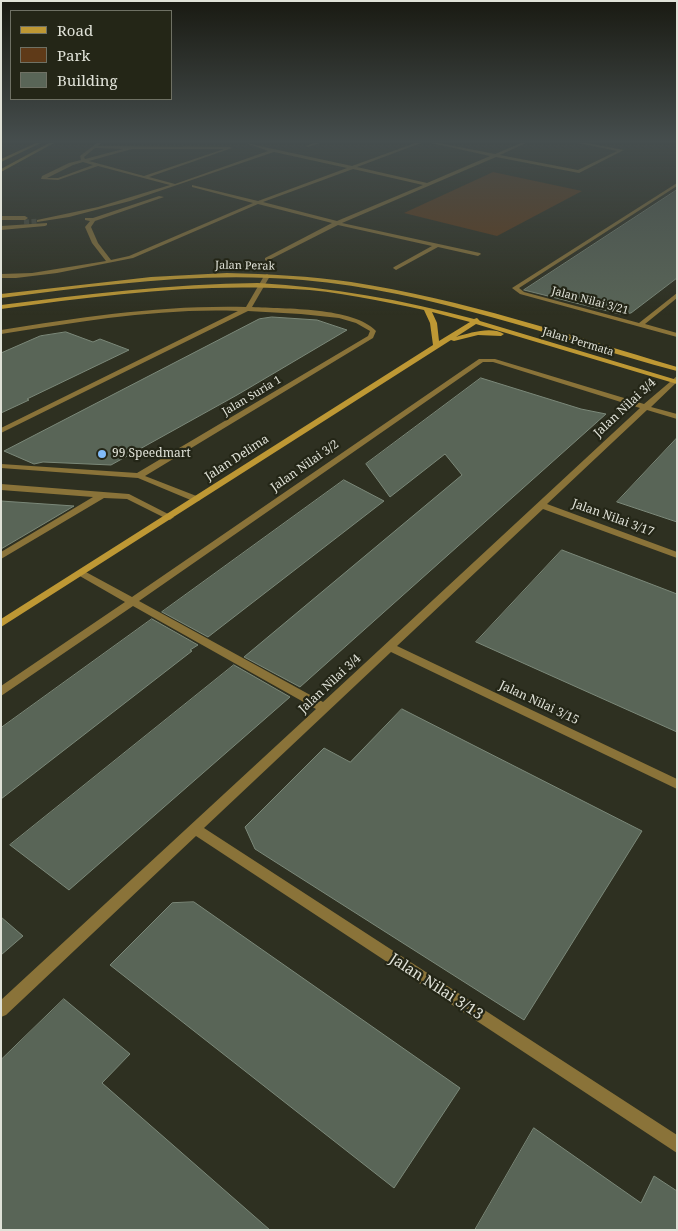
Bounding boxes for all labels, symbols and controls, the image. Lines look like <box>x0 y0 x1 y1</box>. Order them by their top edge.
legend <box>10 10 172 100</box>
text: Road <box>57 20 93 40</box>
text: Park <box>57 45 90 65</box>
text: Building <box>57 70 118 90</box>
street label: Jalan Perak <box>215 259 275 273</box>
street label: Jalan Nilai 3/21 <box>550 284 630 318</box>
street label: Jalan Permata <box>541 325 615 359</box>
street label: Jalan Suria 1 <box>220 373 284 419</box>
street label: Jalan Nilai 3/4 <box>591 376 659 440</box>
street label: Jalan Delima <box>202 432 272 484</box>
street label: Jalan Nilai 3/2 <box>268 437 342 495</box>
place label: 99 Speedmart <box>112 447 191 461</box>
marker: 99 Speedmart <box>96 448 108 460</box>
street label: Jalan Nilai 3/17 <box>570 496 656 540</box>
street label: Jalan Nilai 3/4 <box>296 652 364 716</box>
street label: Jalan Nilai 3/15 <box>497 678 581 728</box>
street label: Jalan Nilai 3/13 <box>386 950 486 1024</box>

